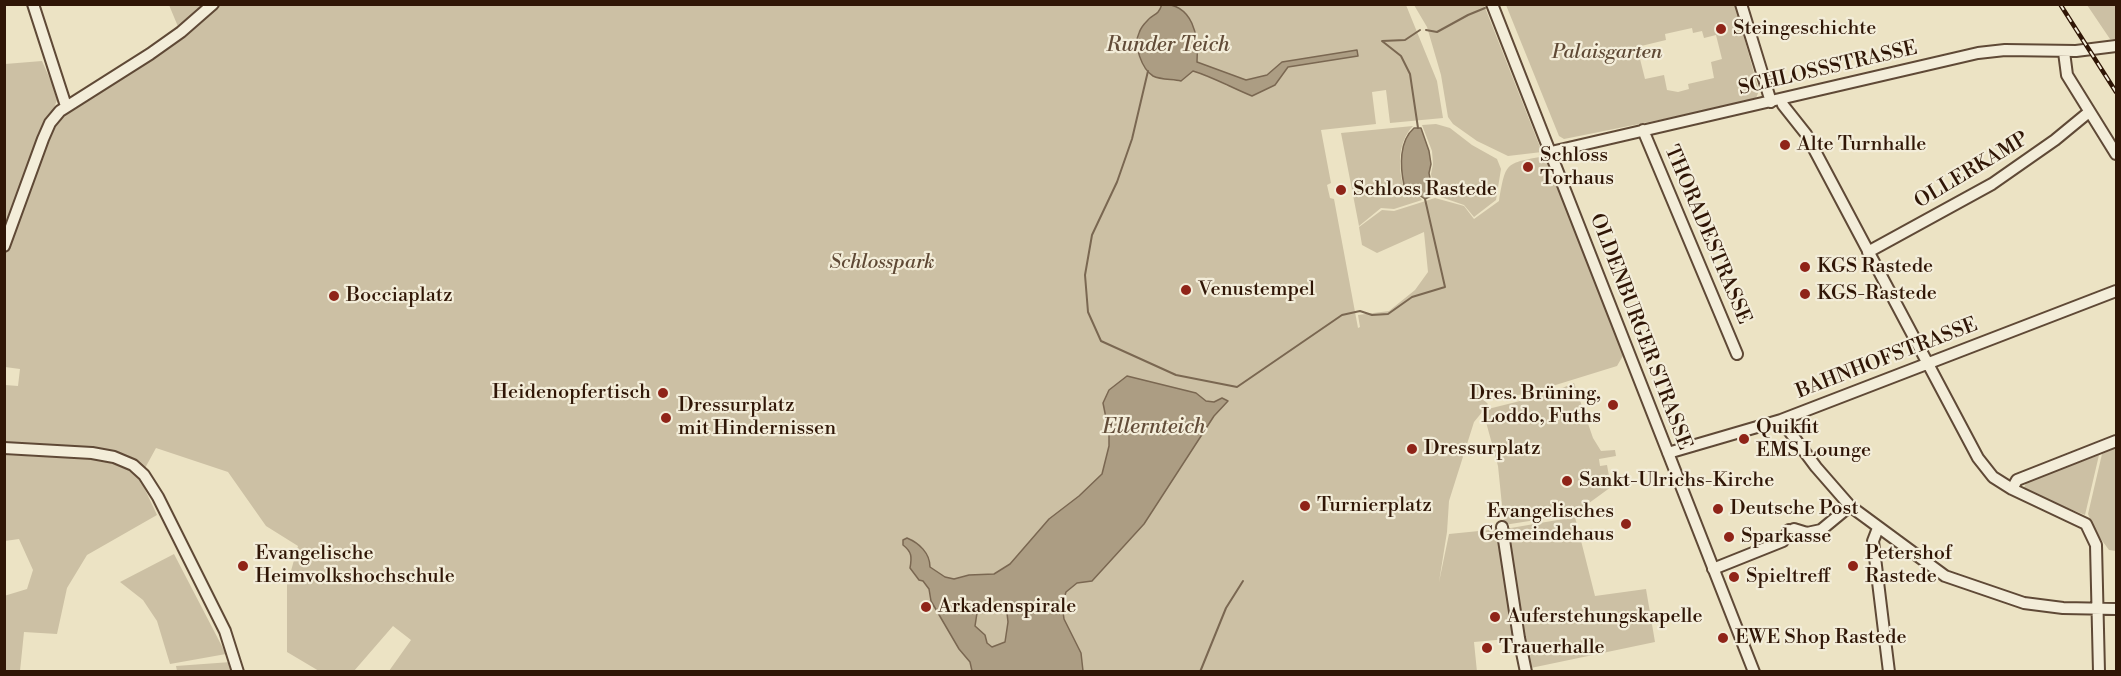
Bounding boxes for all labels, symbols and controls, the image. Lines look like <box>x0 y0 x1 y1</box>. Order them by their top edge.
place label: Steingeschichte <box>1733 17 1876 41</box>
marker: Steingeschichte <box>1714 22 1728 36</box>
water label: Runder Teich <box>1106 33 1230 59</box>
street label: SCHLOSSSTRASSE <box>1736 37 1920 101</box>
park label: Palaisgarten <box>1552 41 1662 65</box>
street label: OLLERKAMP <box>1911 128 2033 214</box>
place label: Alte Turnhalle <box>1797 133 1926 157</box>
marker: Alte Turnhalle <box>1778 138 1792 152</box>
street label: THORADESTRASSE <box>1658 142 1756 328</box>
place label: Schloss Torhaus <box>1540 144 1614 191</box>
marker: Schloss Torhaus <box>1521 160 1535 174</box>
place label: Schloss Rastede <box>1353 178 1497 202</box>
marker: Schloss Rastede <box>1334 183 1348 197</box>
street label: OLDENBURGER STRASSE <box>1584 211 1696 453</box>
park label: Schlosspark <box>830 251 934 275</box>
place label: KGS Rastede <box>1817 255 1933 279</box>
marker: KGS Rastede <box>1798 260 1812 274</box>
place label: Venustempel <box>1198 278 1315 302</box>
place label: KGS-Rastede <box>1817 282 1937 306</box>
marker: Venustempel <box>1179 283 1193 297</box>
place label: Bocciaplatz <box>346 284 452 308</box>
marker: KGS-Rastede <box>1798 287 1812 301</box>
marker: Bocciaplatz <box>327 289 341 303</box>
street label: BAHNHOFSTRASSE <box>1793 313 1981 405</box>
place label: Heidenopfertisch <box>492 381 651 405</box>
place label: Dres. Brüning, Loddo, Fuths <box>1469 382 1601 429</box>
marker: Heidenopfertisch <box>656 386 670 400</box>
place label: Dressurplatz mit Hindernissen <box>678 394 836 441</box>
marker: Dres. Brüning, Loddo, Fuths <box>1606 398 1620 412</box>
marker: Dressurplatz mit Hindernissen <box>659 411 673 425</box>
water label: Ellernteich <box>1103 415 1205 441</box>
place label: Quikfit EMS Lounge <box>1756 416 1871 463</box>
marker: Quikfit EMS Lounge <box>1737 432 1751 446</box>
place label: Dressurplatz <box>1424 437 1541 461</box>
marker: Dressurplatz <box>1405 442 1419 456</box>
place label: Sankt-Ulrichs-Kirche <box>1579 469 1774 493</box>
marker: Sankt-Ulrichs-Kirche <box>1560 474 1574 488</box>
place label: Turnierplatz <box>1317 494 1432 518</box>
place label: Deutsche Post <box>1730 497 1859 521</box>
marker: Turnierplatz <box>1298 499 1312 513</box>
place label: Evangelisches Gemeindehaus <box>1479 500 1614 547</box>
marker: Deutsche Post <box>1711 502 1725 516</box>
marker: Evangelisches Gemeindehaus <box>1619 517 1633 531</box>
place label: Sparkasse <box>1741 525 1831 549</box>
marker: Sparkasse <box>1722 530 1736 544</box>
place label: Evangelische Heimvolkshochschule <box>255 542 455 589</box>
place label: Petershof Rastede <box>1865 542 1952 589</box>
marker: Evangelische Heimvolkshochschule <box>236 559 250 573</box>
marker: Petershof Rastede <box>1846 559 1860 573</box>
place label: Spieltreff <box>1746 565 1830 589</box>
marker: Spieltreff <box>1727 570 1741 584</box>
place label: Arkadenspirale <box>938 595 1076 619</box>
marker: Arkadenspirale <box>919 600 933 614</box>
place label: Auferstehungskapelle <box>1507 605 1703 629</box>
marker: Auferstehungskapelle <box>1488 610 1502 624</box>
place label: EWE Shop Rastede <box>1735 626 1906 650</box>
marker: EWE Shop Rastede <box>1716 631 1730 645</box>
place label: Trauerhalle <box>1499 636 1605 660</box>
marker: Trauerhalle <box>1480 641 1494 655</box>

